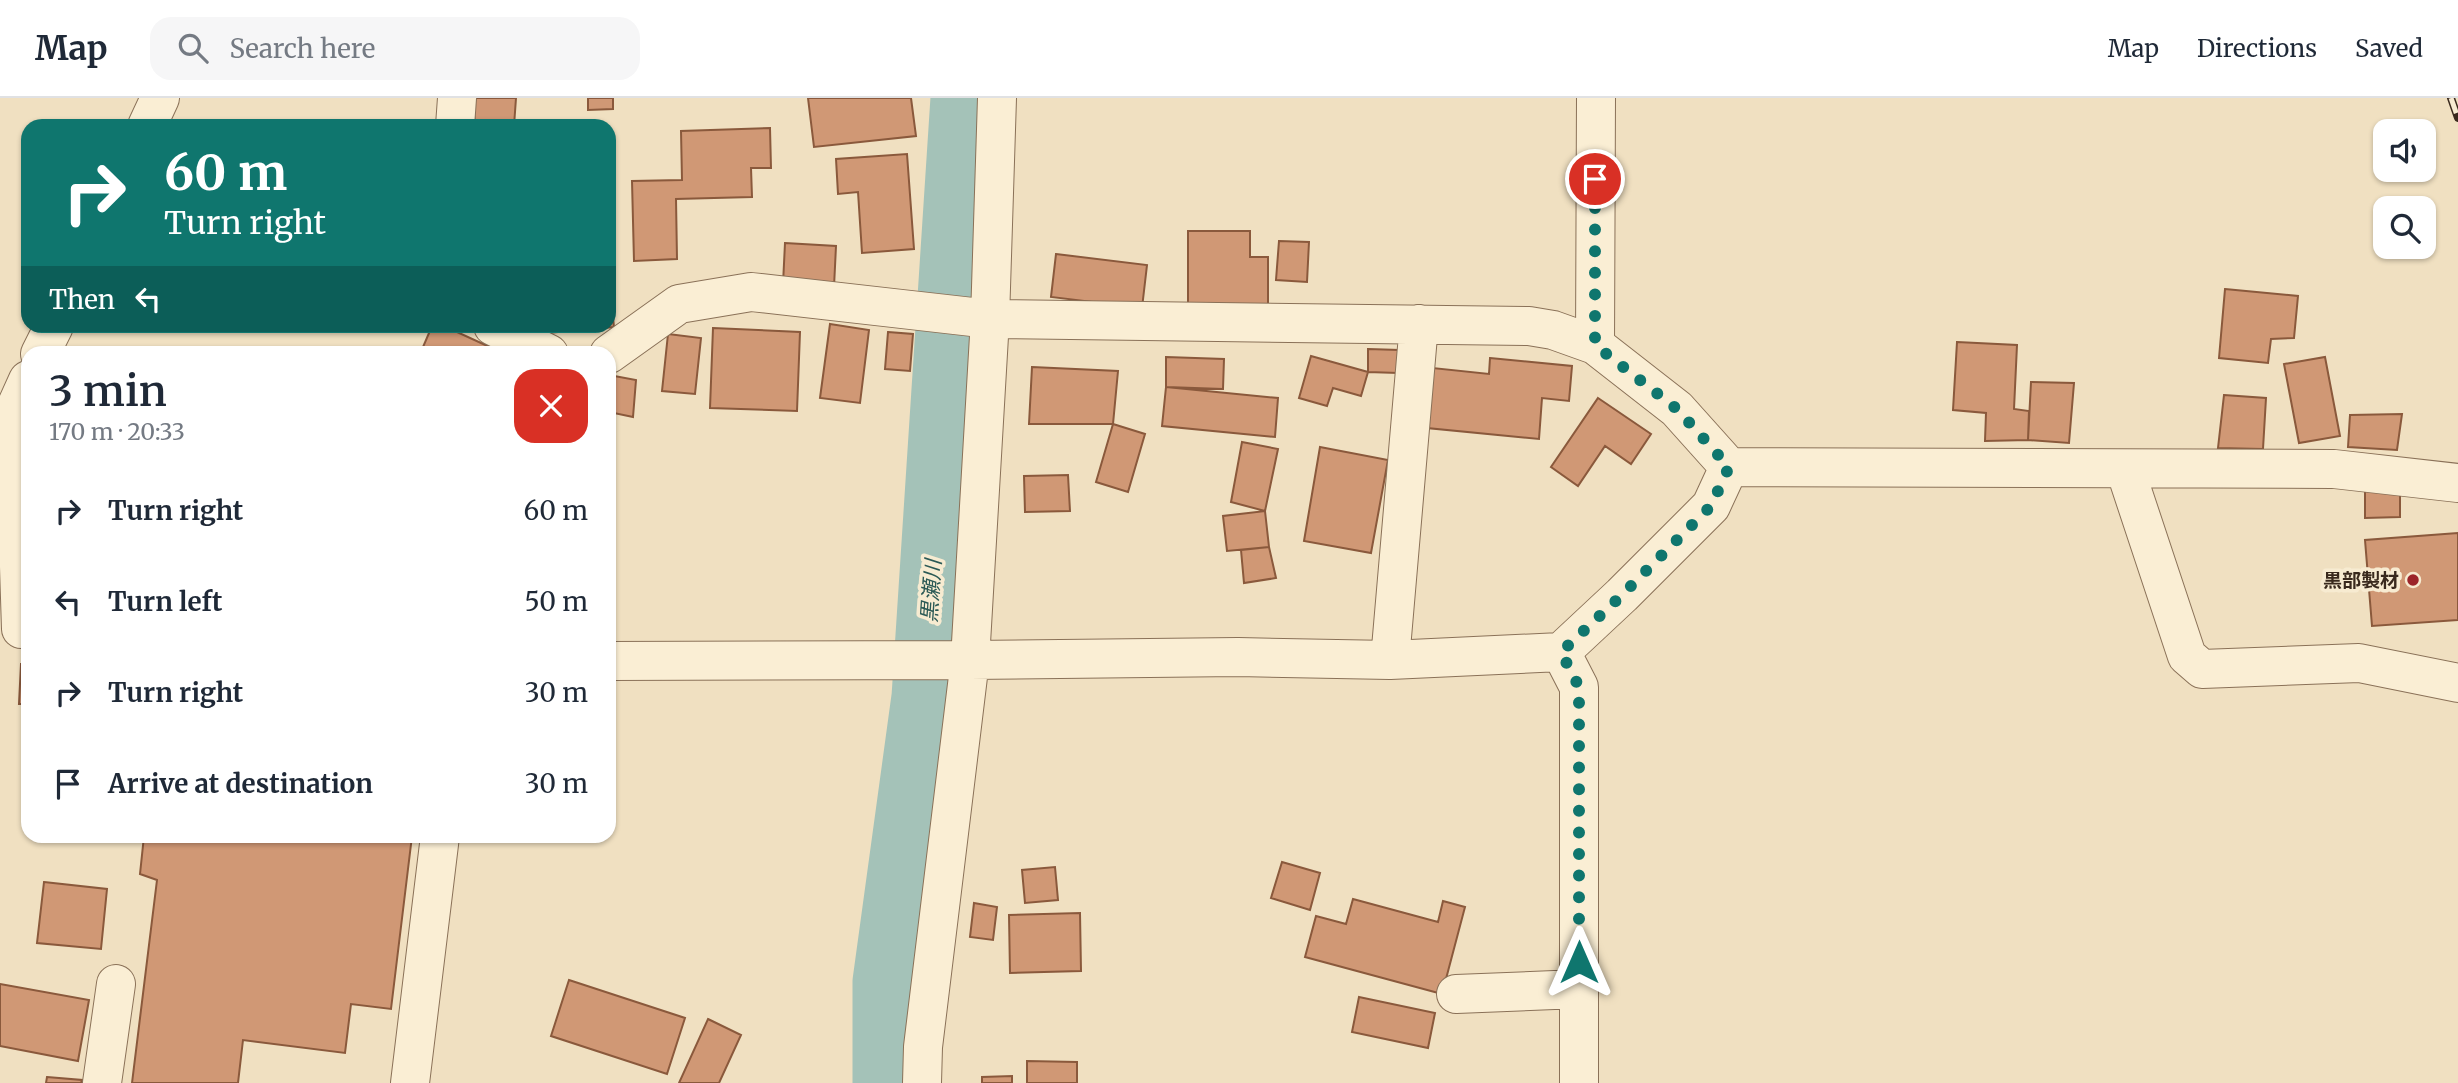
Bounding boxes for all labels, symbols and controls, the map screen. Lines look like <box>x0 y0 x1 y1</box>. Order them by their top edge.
search box <box>150 17 640 80</box>
text: Map <box>35 28 108 69</box>
icon: search <box>174 29 212 67</box>
text: Search here <box>230 32 375 65</box>
text: Map <box>2108 33 2159 64</box>
text: Directions <box>2197 33 2317 64</box>
text: Saved <box>2355 33 2423 64</box>
map controls <box>2373 119 2436 259</box>
button: sound <box>2373 119 2436 182</box>
text: 60 m <box>164 142 287 203</box>
icon: right <box>49 147 140 238</box>
pin <box>1565 149 1625 209</box>
icon: arrive <box>1576 160 1614 198</box>
button: search <box>2373 196 2436 259</box>
text: Turn right <box>164 203 326 243</box>
icon: left <box>129 280 167 318</box>
text: Then <box>49 283 115 316</box>
text: 3 min <box>49 365 167 417</box>
button: close <box>514 369 588 443</box>
text: 170 m · 20:33 <box>49 417 185 446</box>
icon: right <box>49 492 87 530</box>
text: Turn right <box>108 494 243 527</box>
text: 60 m <box>524 494 588 527</box>
water label: 黒瀬川 <box>915 557 947 623</box>
place label: 黒部製材 <box>2323 568 2399 592</box>
marker: 黒部製材 <box>2405 572 2421 588</box>
icon: left <box>49 583 87 621</box>
text: Turn left <box>108 585 222 618</box>
text: 50 m <box>524 585 588 618</box>
icon: right <box>49 674 87 712</box>
text: Turn right <box>108 676 243 709</box>
text: 30 m <box>525 676 588 709</box>
icon: arrive <box>49 765 87 803</box>
text: Arrive at destination <box>108 767 373 800</box>
text: 30 m <box>525 767 588 800</box>
position arrow <box>1542 925 1616 999</box>

